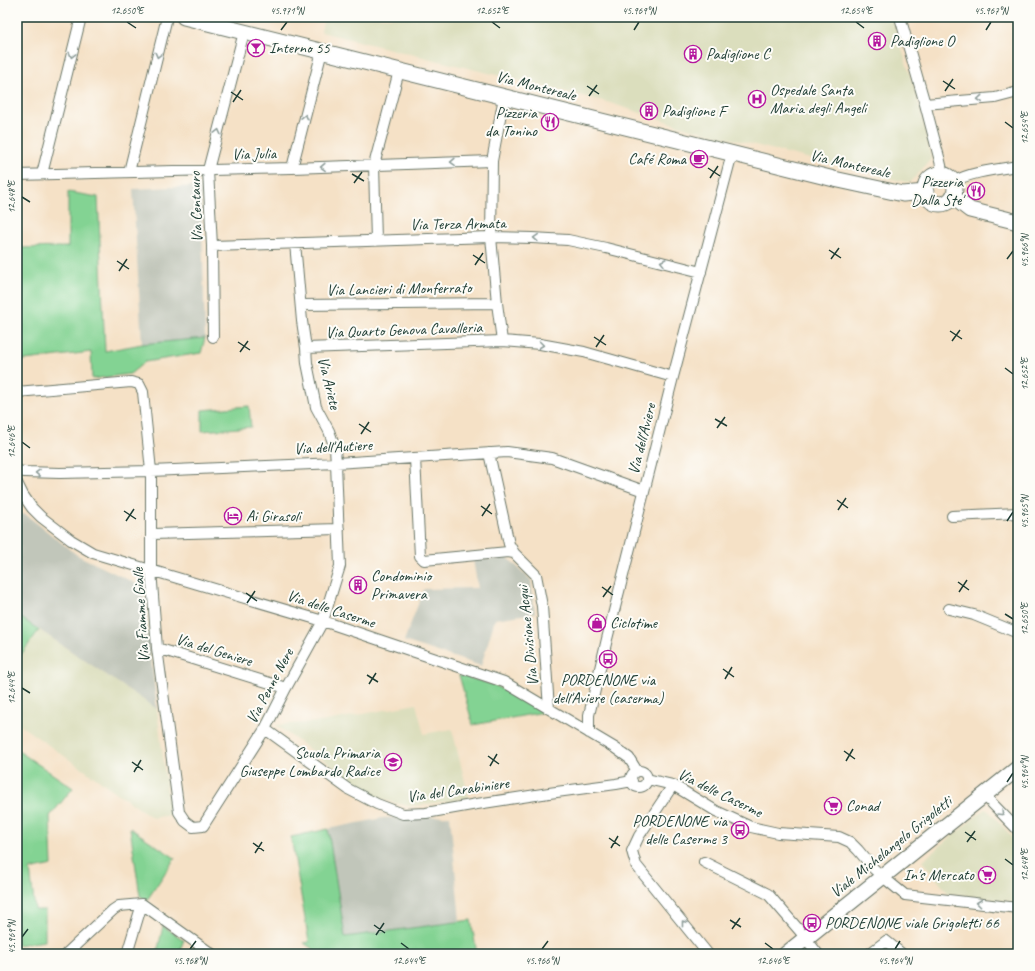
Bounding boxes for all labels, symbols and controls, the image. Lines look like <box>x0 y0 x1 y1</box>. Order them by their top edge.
text: 12.650°E <box>111 4 145 17</box>
text: 45.971°N <box>270 4 306 17</box>
text: 12.652°E <box>476 4 510 17</box>
text: 45.969°N <box>622 4 658 17</box>
text: 12.654°E <box>840 4 874 17</box>
text: 45.967°N <box>974 4 1010 17</box>
building icon: Padiglione O <box>867 31 887 51</box>
place label: Padiglione O <box>890 31 956 51</box>
bar icon: Interno 55 <box>246 38 266 58</box>
place label: Interno 55 <box>269 38 331 58</box>
building icon: Padiglione C <box>683 44 703 64</box>
place label: Padiglione C <box>706 44 771 64</box>
one-way arrow <box>68 51 77 58</box>
one-way arrow <box>154 51 163 58</box>
street label: Via Montereale <box>494 66 580 106</box>
place label: Ospedale Santa Maria degli Angeli <box>770 80 868 118</box>
hospital icon: Ospedale Santa Maria degli Angeli <box>747 89 767 109</box>
one-way arrow <box>977 95 983 104</box>
building icon: Padiglione F <box>639 101 659 121</box>
place label: Padiglione F <box>662 101 729 121</box>
place label: Pizzeria da Tonino <box>485 103 538 141</box>
text: 12.654°E <box>1018 110 1031 144</box>
restaurant icon: Pizzeria da Tonino <box>540 112 560 132</box>
one-way arrow <box>300 114 309 121</box>
one-way arrow <box>213 129 222 136</box>
street label: Via Julia <box>232 144 278 164</box>
street label: Via Montereale <box>808 145 894 183</box>
place label: Café Roma <box>628 149 688 169</box>
cafe icon: Café Roma <box>689 149 709 169</box>
one-way arrow <box>450 158 456 167</box>
one-way arrow <box>320 163 326 171</box>
street label: Via Centauro <box>185 170 207 243</box>
place label: Pizzeria Dalla Ste' <box>911 172 966 210</box>
text: 12.648°E <box>5 179 18 213</box>
restaurant icon: Pizzeria Dalla Ste' <box>966 181 986 201</box>
street label: Via Terza Armata <box>410 213 507 235</box>
text: 45.966°N <box>1018 232 1031 268</box>
one-way arrow <box>533 234 539 243</box>
one-way arrow <box>660 259 666 267</box>
street label: Via Lancieri di Monferrato <box>326 278 474 300</box>
street label: Via Quarto Genova Cavalleria <box>325 317 484 343</box>
one-way arrow <box>537 340 544 349</box>
street label: Via Ariete <box>313 355 346 413</box>
text: 12.652°E <box>1018 356 1031 390</box>
street label: Via dell'Aviere <box>624 400 661 477</box>
text: 12.646°E <box>5 424 18 458</box>
street label: Via dell'Autiere <box>293 435 374 459</box>
one-way arrow <box>35 469 41 477</box>
text: 45.965°N <box>1018 493 1031 529</box>
hotel icon: Ai Girasoli <box>223 506 243 526</box>
place label: Ai Girasoli <box>246 506 303 526</box>
street label: Via Fiamme Gialle <box>128 565 154 663</box>
place label: Condominio Primavera <box>371 566 433 604</box>
building icon: Condominio Primavera <box>348 575 368 595</box>
street label: Via Divisione Acqui <box>513 583 543 687</box>
street label: Via delle Caserme <box>284 585 379 633</box>
text: 12.650°E <box>1018 601 1031 635</box>
shop icon: Ciclotime <box>587 613 607 633</box>
place label: Ciclotime <box>610 613 659 633</box>
street label: Via del Geniere <box>174 629 256 672</box>
street label: Via Penne Nere <box>242 643 299 727</box>
bus stop icon: PORDENONE via dell'Aviere (caserma) <box>598 649 618 669</box>
text: 12.644°E <box>5 670 18 704</box>
place label: PORDENONE via dell'Aviere (caserma) <box>553 670 664 708</box>
place label: Scuola Primaria Giuseppe Lombardo Radice <box>240 743 382 781</box>
school or university icon: Scuola Primaria Giuseppe Lombardo Radice <box>383 752 403 772</box>
text: 45.964°N <box>1018 754 1031 790</box>
street label: Via delle Caserme <box>674 764 767 823</box>
street label: Via del Carabiniere <box>406 773 512 807</box>
street label: Viale Michelangelo Grigoletti <box>826 791 957 902</box>
supermarket icon: Conad <box>823 796 843 816</box>
place label: Conad <box>846 796 882 816</box>
one-way arrow <box>996 808 1004 816</box>
place label: PORDENONE via delle Caserme 3 <box>633 811 729 849</box>
bus stop icon: PORDENONE via delle Caserme 3 <box>730 820 750 840</box>
text: 12.648°E <box>1018 847 1031 881</box>
place label: In's Mercato <box>904 865 975 885</box>
supermarket icon: In's Mercato <box>977 865 997 885</box>
one-way arrow <box>976 899 982 908</box>
bus stop icon: PORDENONE viale Grigoletti 66 <box>802 913 822 933</box>
place label: PORDENONE viale Grigoletti 66 <box>825 913 1000 933</box>
text: 45.969°N <box>5 918 18 954</box>
one-way arrow <box>681 921 688 928</box>
text: 45.968°N <box>173 954 209 967</box>
text: 12.644°E <box>393 954 427 967</box>
text: 45.966°N <box>525 954 561 967</box>
text: 12.646°E <box>757 954 791 967</box>
text: 45.964°N <box>878 954 914 967</box>

